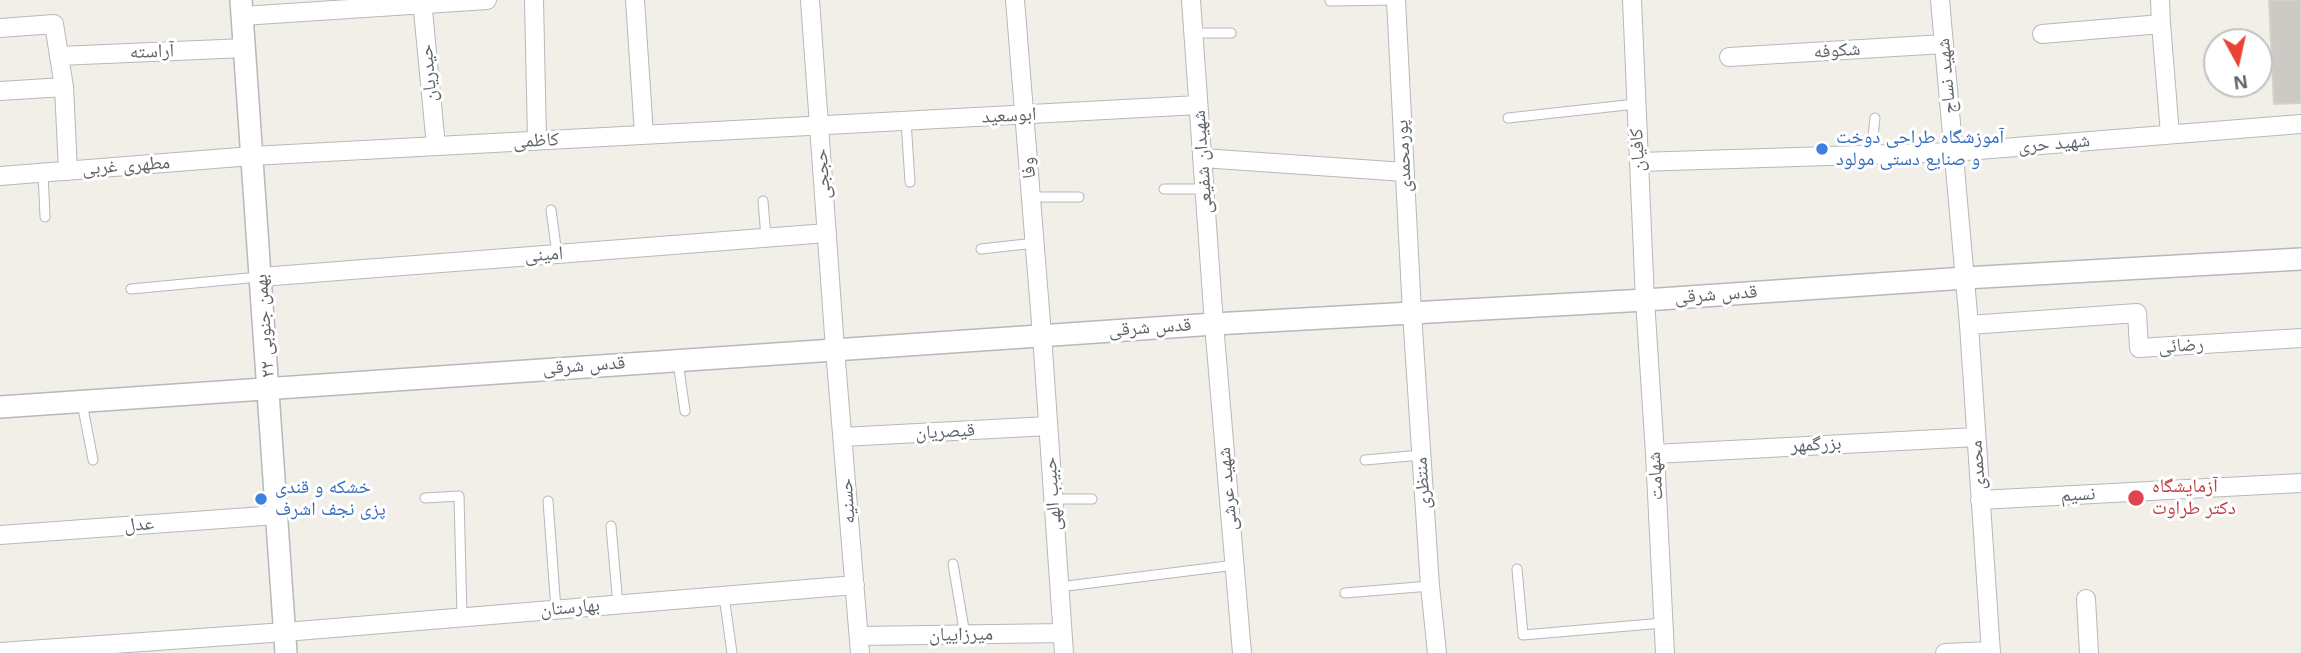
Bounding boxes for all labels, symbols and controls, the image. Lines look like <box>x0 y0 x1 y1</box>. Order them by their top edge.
north arrow <box>2203 28 2273 98</box>
street label: شهید نساج <box>1932 37 1962 115</box>
street label: شکوفه <box>1813 38 1861 64</box>
street label: آراسته <box>129 40 175 64</box>
street label: حیدریان <box>415 43 443 103</box>
text: N <box>2232 71 2249 94</box>
street label: ابوسعید <box>981 103 1037 129</box>
street label: شهیدان شفیعی <box>1188 109 1218 215</box>
street label: پورمحمدی <box>1391 119 1417 193</box>
place label: آموزشگاه طراحی دوخت و صنایع دستی مولود <box>1836 127 2004 171</box>
street label: کاظمی <box>512 128 560 154</box>
street label: کافیان <box>1625 128 1651 172</box>
street label: شهید حری <box>2017 129 2091 159</box>
marker: آموزشگاه طراحی دوخت و صنایع دستی مولود <box>1814 141 1830 157</box>
street label: حججی <box>810 148 836 200</box>
street label: مطهری غربی <box>81 152 171 180</box>
street label: وفا <box>1017 156 1041 180</box>
street label: امینی <box>524 242 564 268</box>
street label: ۲۲ بهمن جنوبی <box>250 273 280 379</box>
street label: قدس شرقی <box>1674 281 1758 309</box>
street label: قدس شرقی <box>1108 314 1192 342</box>
street label: رضائی <box>2158 333 2204 359</box>
street label: قدس شرقی <box>542 352 626 380</box>
street label: قیصریان <box>915 419 975 445</box>
street label: بزرگمهر <box>1790 432 1842 458</box>
street label: محمدی <box>1965 439 1991 491</box>
street label: شهید عرشی <box>1213 446 1243 532</box>
street label: شهامت <box>1643 451 1669 501</box>
street label: حبیب الهی <box>1039 456 1067 532</box>
street label: منتظری <box>1410 456 1436 510</box>
place label: آزمایشگاه دکتر طراوت <box>2152 476 2236 520</box>
place label: خشکه و قندی پزی نجف اشرف <box>275 477 386 521</box>
street label: حسنیه <box>835 477 861 525</box>
street label: نسیم <box>2060 483 2096 507</box>
marker: آزمایشگاه دکتر طراوت <box>2126 488 2146 508</box>
marker: خشکه و قندی پزی نجف اشرف <box>253 491 269 507</box>
street label: عدل <box>123 513 155 537</box>
street label: بهارستان <box>539 594 601 622</box>
street label: میرزاییان <box>929 623 993 647</box>

